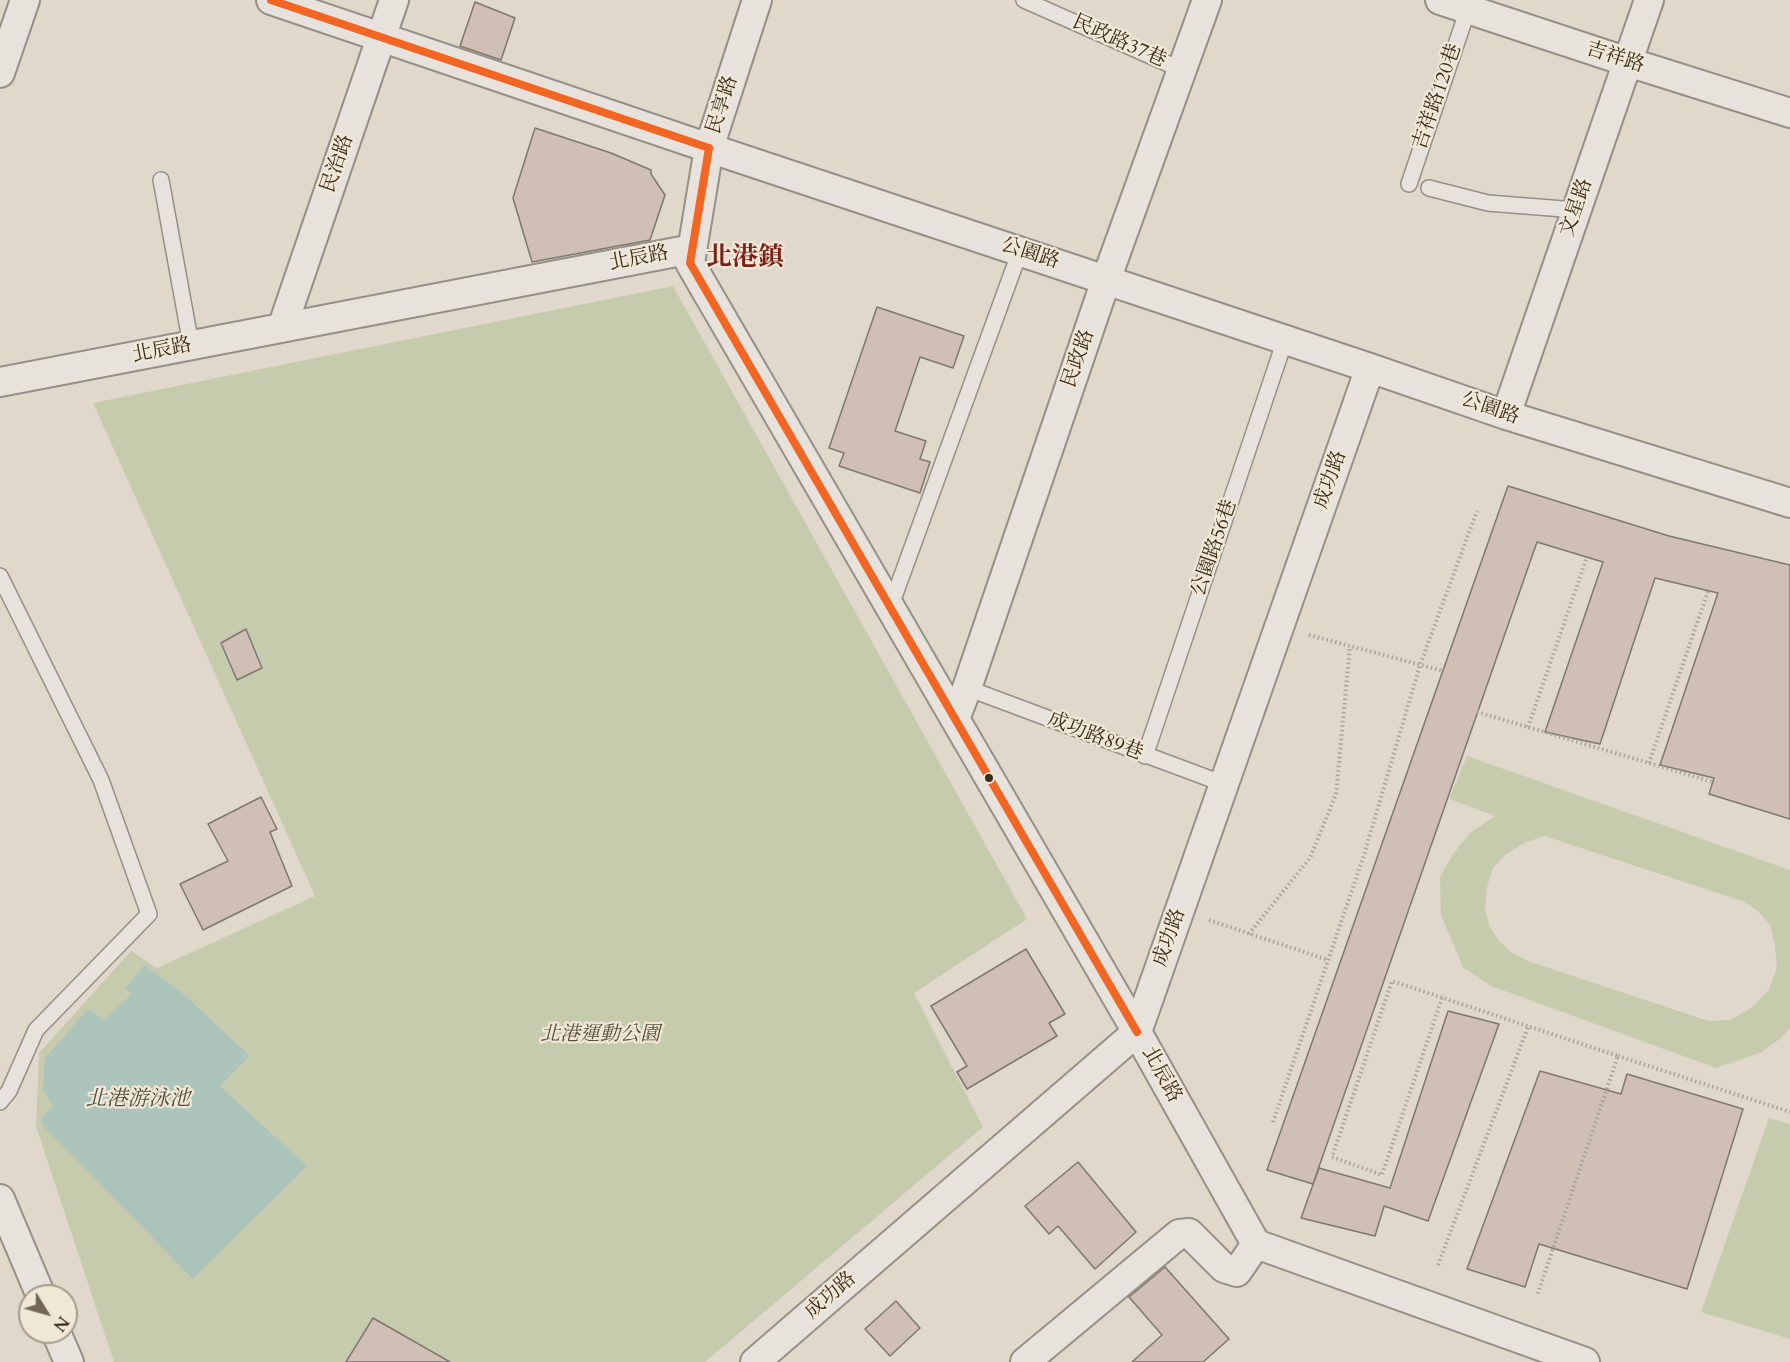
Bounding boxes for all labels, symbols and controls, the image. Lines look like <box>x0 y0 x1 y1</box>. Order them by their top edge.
street label: 民政路37巷 <box>1068 11 1170 73</box>
street label: 吉祥路 <box>1583 37 1647 79</box>
street label: 吉祥路120巷 <box>1409 41 1467 153</box>
street label: 民享路 <box>702 73 744 137</box>
street label: 民治路 <box>317 132 359 196</box>
street label: 文星路 <box>1556 176 1598 240</box>
street label: 公園路 <box>998 233 1062 275</box>
street label: 北辰路 <box>607 241 671 277</box>
district label: 北港鎮 <box>706 243 784 275</box>
street label: 民政路 <box>1058 327 1100 391</box>
street label: 北辰路 <box>130 333 194 369</box>
street label: 公園路 <box>1458 388 1522 430</box>
street label: 成功路 <box>1310 448 1352 512</box>
street label: 公園路56巷 <box>1187 497 1243 599</box>
street label: 成功路89巷 <box>1044 708 1146 766</box>
unlabelled marker <box>983 772 995 784</box>
street label: 成功路 <box>1149 906 1191 970</box>
park label: 北港運動公園 <box>540 1023 660 1047</box>
street label: 北辰路 <box>1136 1043 1186 1107</box>
water label: 北港游泳池 <box>86 1087 190 1113</box>
street label: 成功路 <box>800 1267 862 1325</box>
north arrow <box>18 1284 78 1344</box>
text: N <box>48 1311 74 1336</box>

